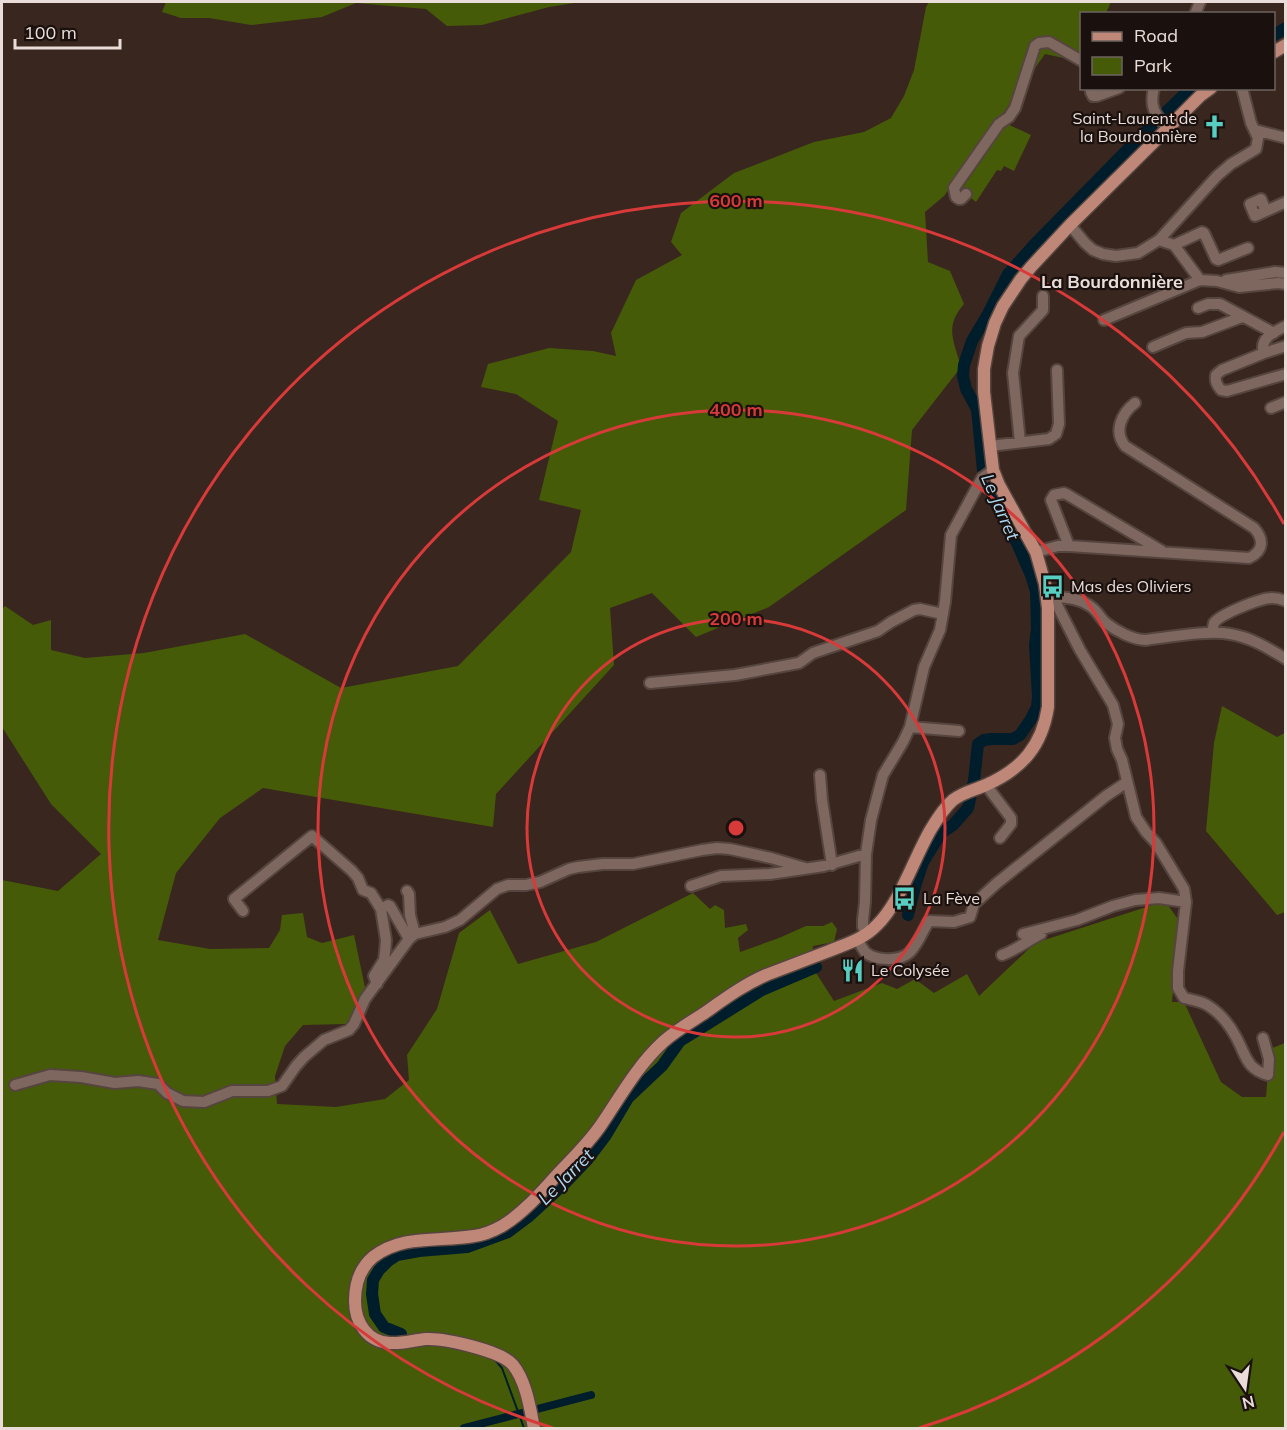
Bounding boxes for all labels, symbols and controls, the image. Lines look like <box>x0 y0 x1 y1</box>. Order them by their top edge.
scale bar <box>15 12 120 50</box>
legend <box>1080 12 1275 90</box>
text: 100 m <box>24 21 77 44</box>
text: Road <box>1134 24 1178 47</box>
text: Park <box>1134 54 1173 77</box>
place label: Saint-Laurent de la Bourdonnière <box>1073 108 1197 146</box>
church icon: Saint-Laurent de la Bourdonnière <box>1202 114 1228 140</box>
text: 600 m <box>709 189 763 212</box>
district label: La Bourdonnière <box>1041 270 1183 293</box>
text: 400 m <box>709 398 763 421</box>
water label: Le Jarret <box>976 470 1025 544</box>
bus stop icon: Mas des Oliviers <box>1040 573 1066 599</box>
place label: Mas des Oliviers <box>1071 576 1192 596</box>
text: 200 m <box>709 607 763 630</box>
centre of rings <box>726 818 746 838</box>
bus stop icon: La Fève <box>892 885 918 911</box>
place label: La Fève <box>923 888 980 908</box>
restaurant icon: Le Colysée <box>840 957 866 983</box>
place label: Le Colysée <box>871 960 950 980</box>
water label: Le Jarret <box>533 1143 599 1210</box>
north arrow <box>1215 1358 1275 1418</box>
text: N <box>1240 1392 1257 1414</box>

